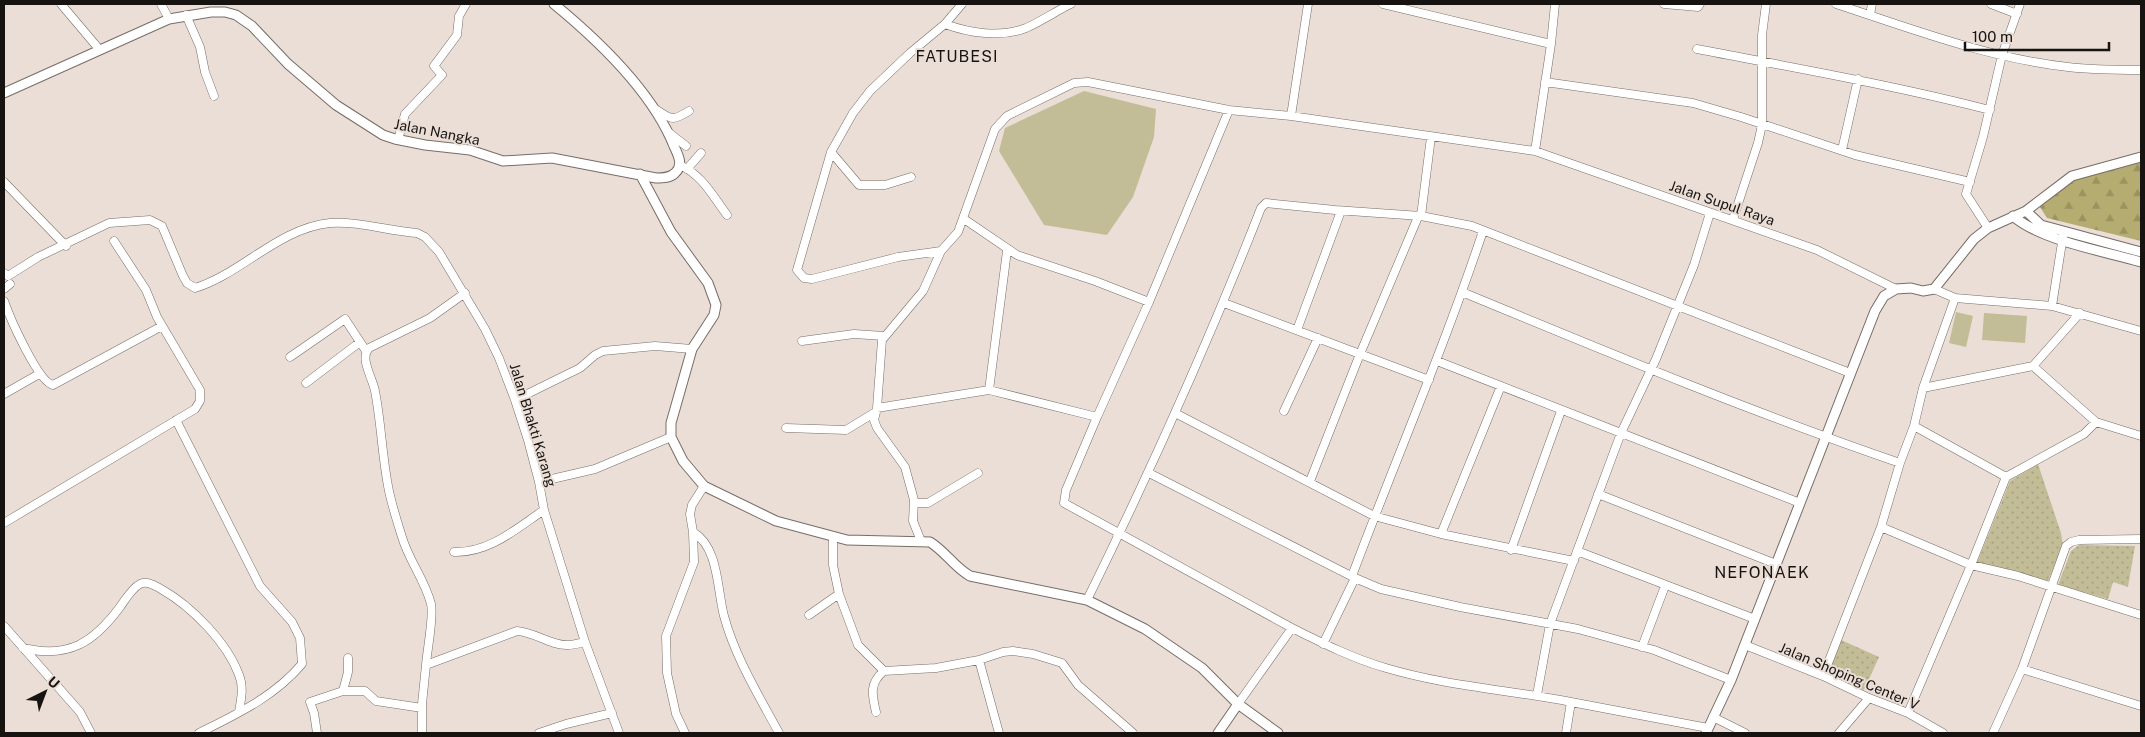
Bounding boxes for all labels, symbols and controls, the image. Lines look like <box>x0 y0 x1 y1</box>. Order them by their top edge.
scale bar <box>1965 20 2109 52</box>
text: 100 m <box>1972 28 2013 45</box>
district label: FATUBESI <box>915 47 999 66</box>
street label: Jalan Nangka <box>393 116 481 148</box>
street label: Jalan Supul Raya <box>1667 177 1777 229</box>
street label: Jalan Bhakti Karang <box>507 361 560 489</box>
district label: NEFONAEK <box>1714 563 1810 582</box>
street label: Jalan Shoping Center V <box>1777 639 1922 713</box>
north arrow <box>20 667 70 717</box>
text: U <box>45 673 63 692</box>

